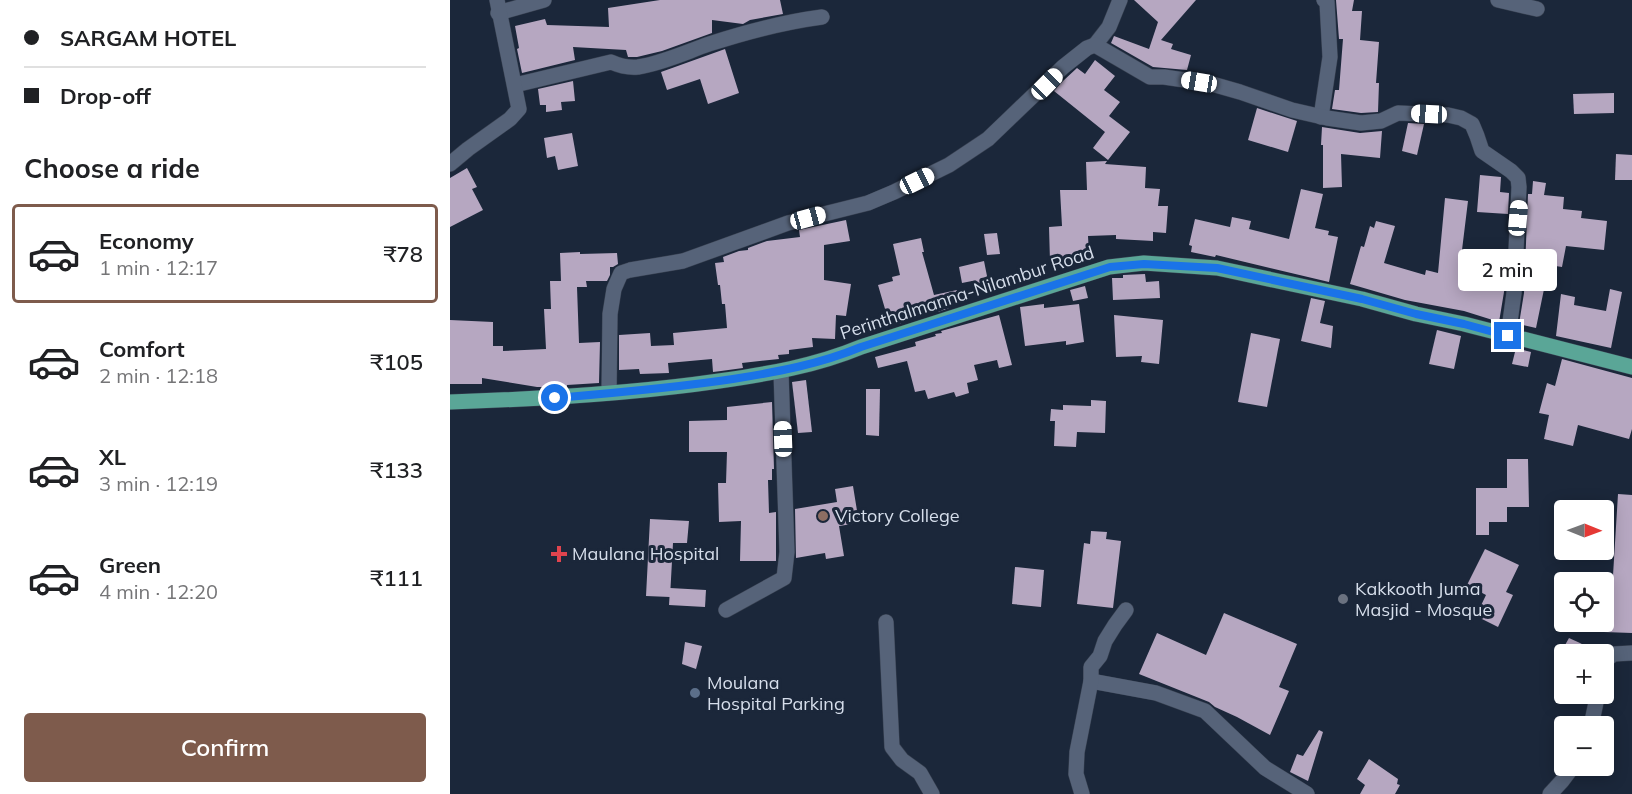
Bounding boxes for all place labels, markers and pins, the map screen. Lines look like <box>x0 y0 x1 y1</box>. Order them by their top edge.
place label: Victory College <box>835 504 960 527</box>
marker: Victory College <box>816 509 830 523</box>
place label: Maulana Hospital <box>572 542 719 565</box>
marker: Maulana Hospital <box>550 545 568 563</box>
place label: Kakkooth Juma Masjid - Mosque <box>1355 577 1492 621</box>
marker: Kakkooth Juma Masjid - Mosque <box>1336 592 1350 606</box>
place label: Moulana Hospital Parking <box>707 671 845 715</box>
marker: Moulana Hospital Parking <box>688 686 702 700</box>

